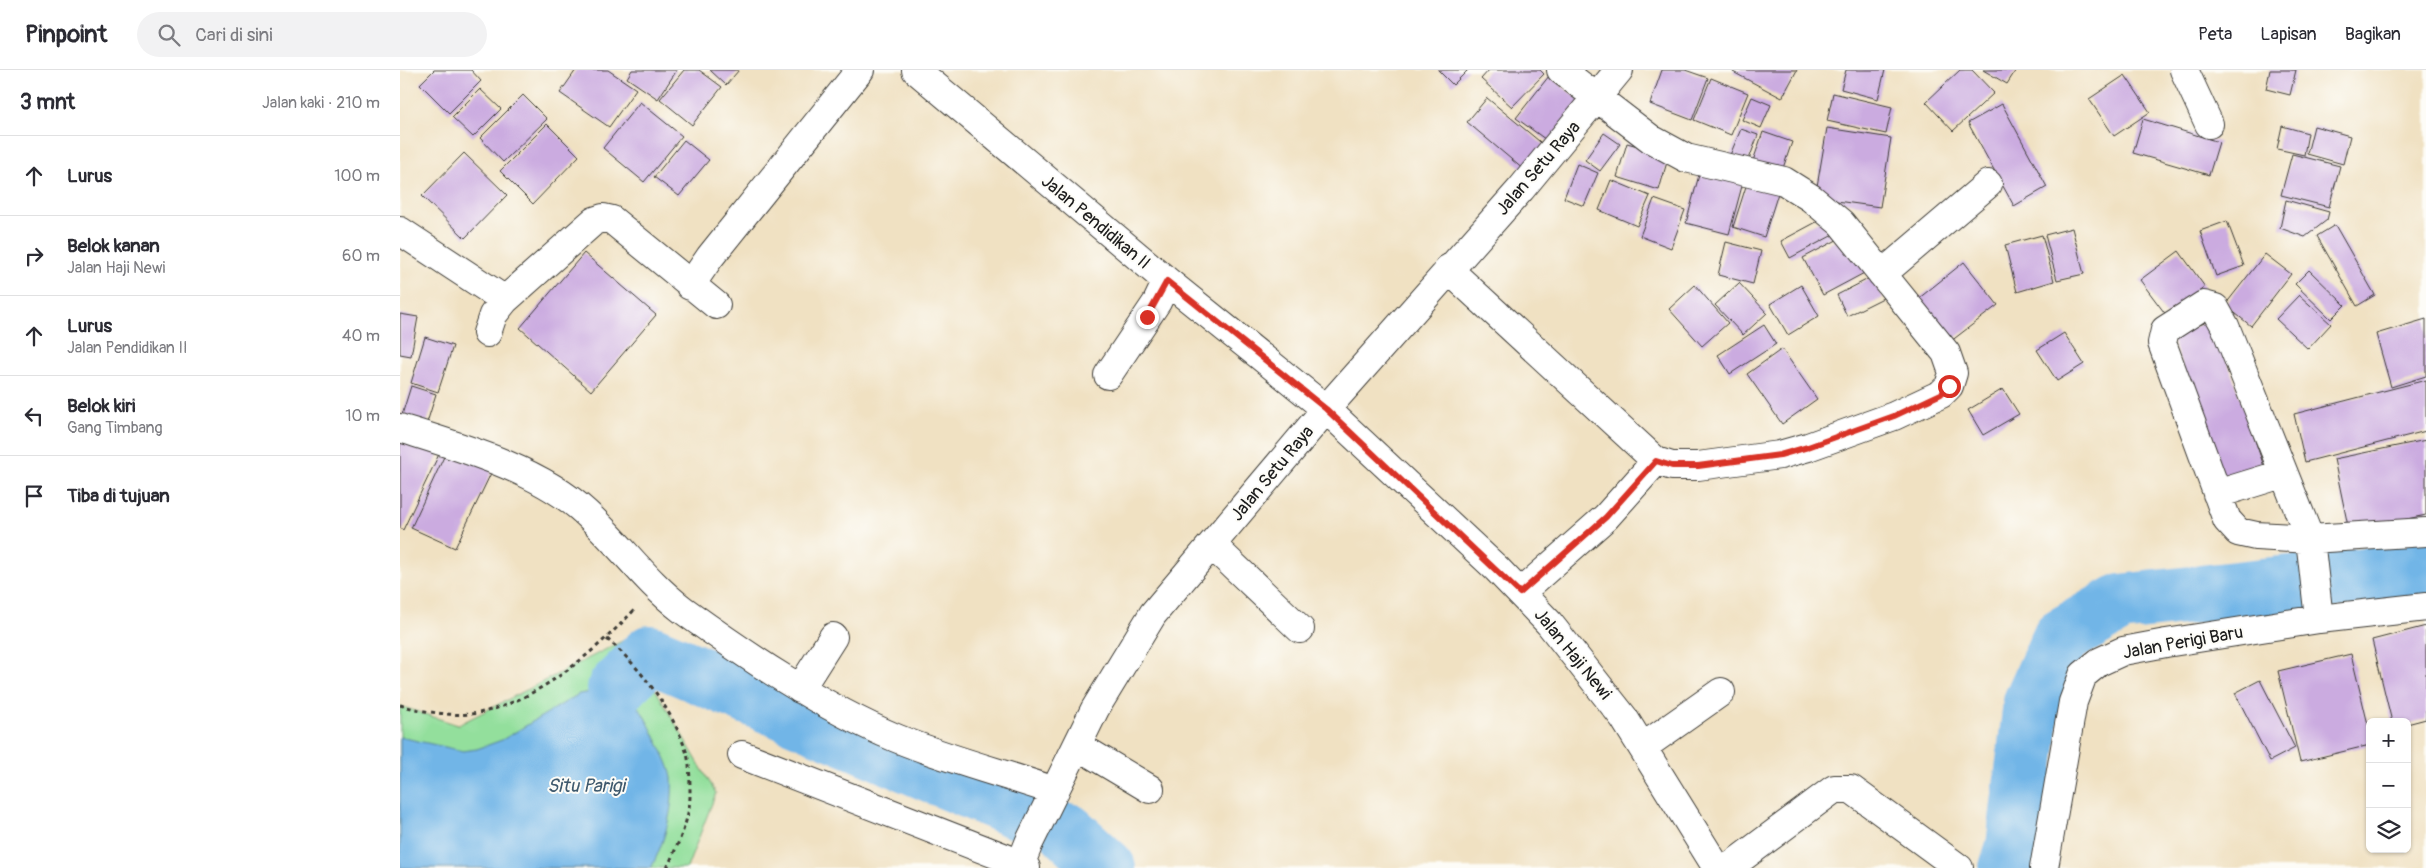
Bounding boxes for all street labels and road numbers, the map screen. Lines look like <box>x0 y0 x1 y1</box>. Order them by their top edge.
street label: Jalan Setu Raya <box>1491 116 1586 220</box>
street label: Jalan Pendidikan II <box>1036 170 1155 275</box>
street label: Jalan Setu Raya <box>1226 421 1319 526</box>
street label: Jalan Haji Newi <box>1529 604 1616 705</box>
street label: Jalan Perigi Baru <box>2121 621 2245 664</box>

